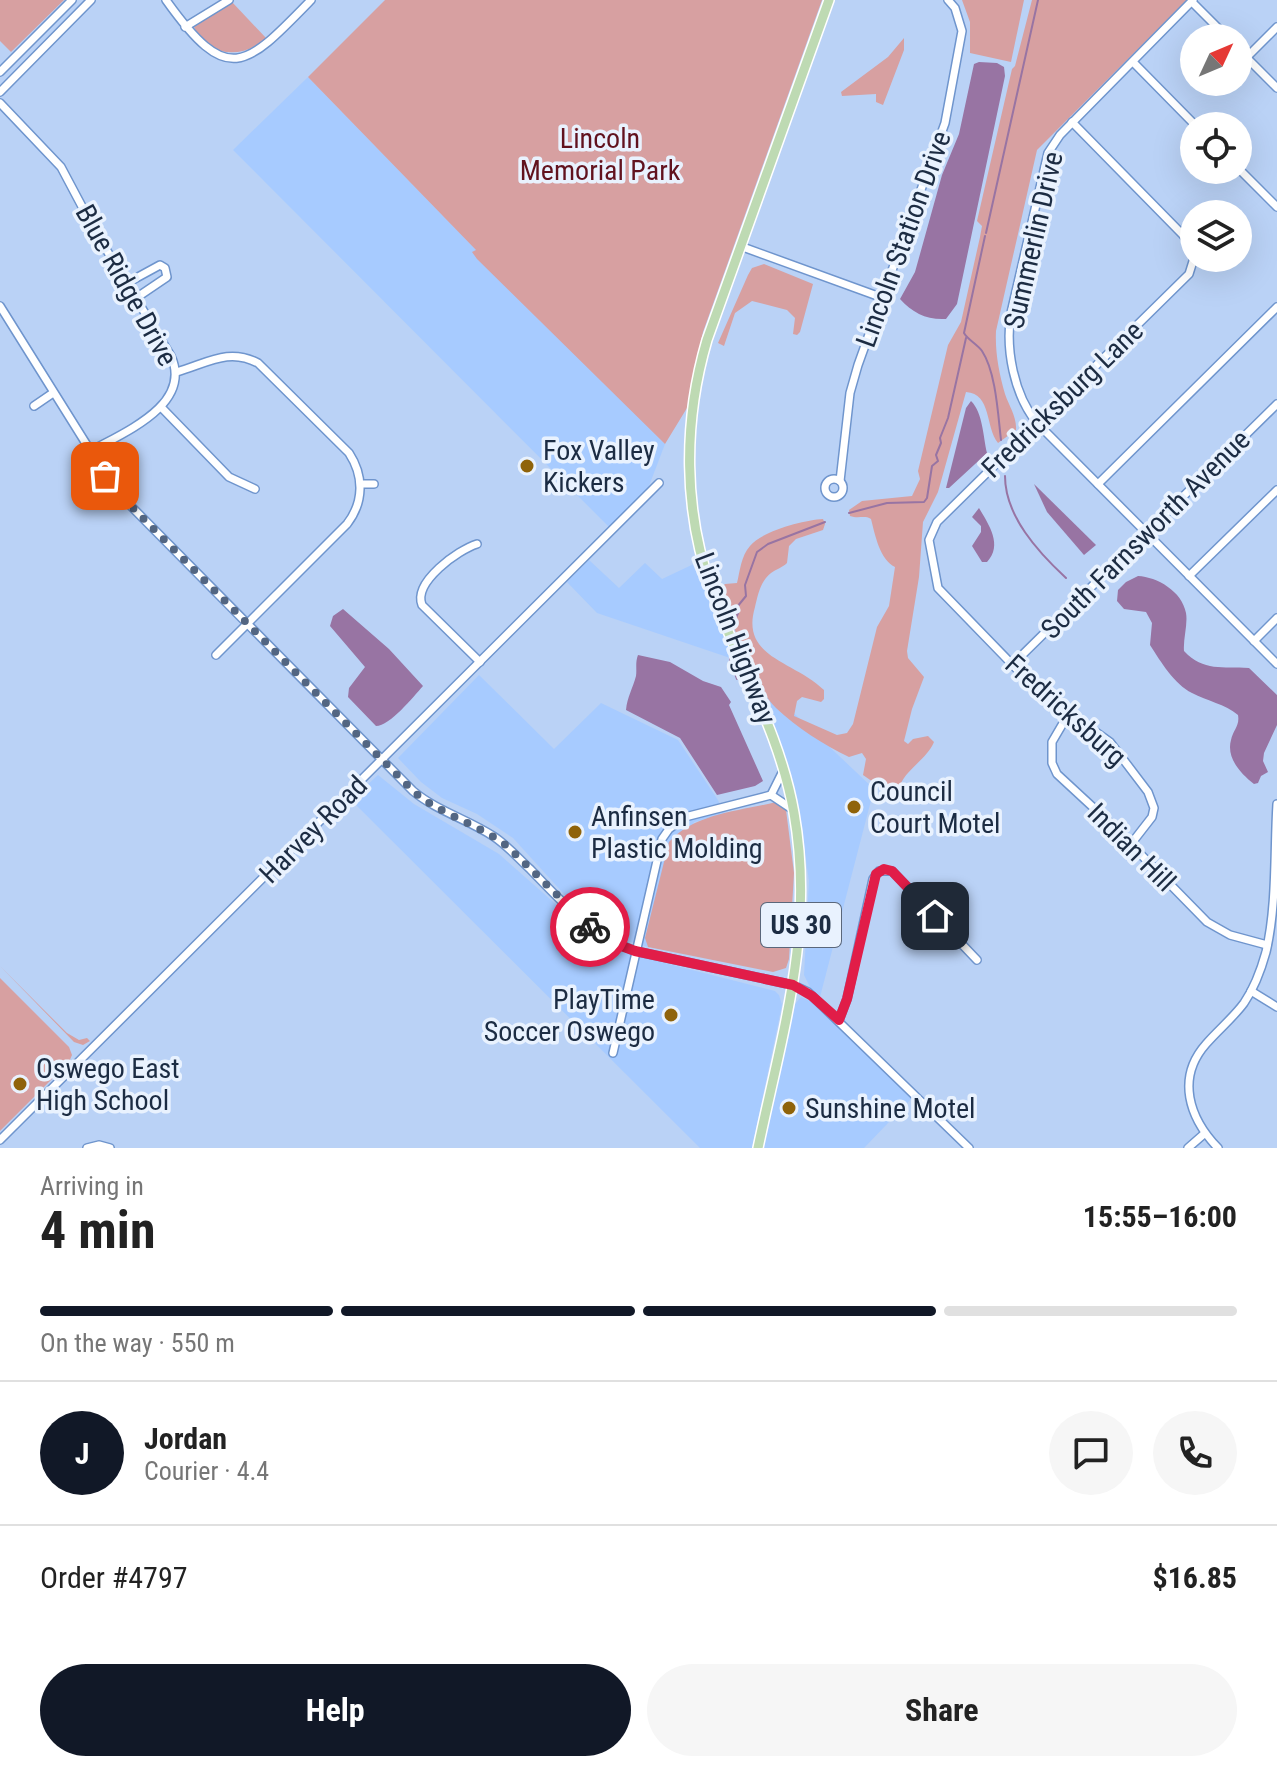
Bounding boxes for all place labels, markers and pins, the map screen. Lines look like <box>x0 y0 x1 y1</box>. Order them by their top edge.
place label: Fox Valley Kickers <box>543 434 655 499</box>
pin <box>71 442 139 510</box>
marker: Fox Valley Kickers <box>518 457 536 475</box>
place label: Council Court Motel <box>870 775 1000 840</box>
marker: Council Court Motel <box>845 798 863 816</box>
place label: Anfinsen Plastic Molding <box>591 800 763 865</box>
marker: Anfinsen Plastic Molding <box>566 823 584 841</box>
pin <box>901 882 969 950</box>
place label: PlayTime Soccer Oswego <box>484 983 655 1048</box>
marker: PlayTime Soccer Oswego <box>662 1006 680 1024</box>
place label: Oswego East High School <box>36 1052 180 1117</box>
marker: Oswego East High School <box>11 1075 29 1093</box>
place label: Sunshine Motel <box>805 1092 976 1125</box>
marker: Sunshine Motel <box>780 1099 798 1117</box>

